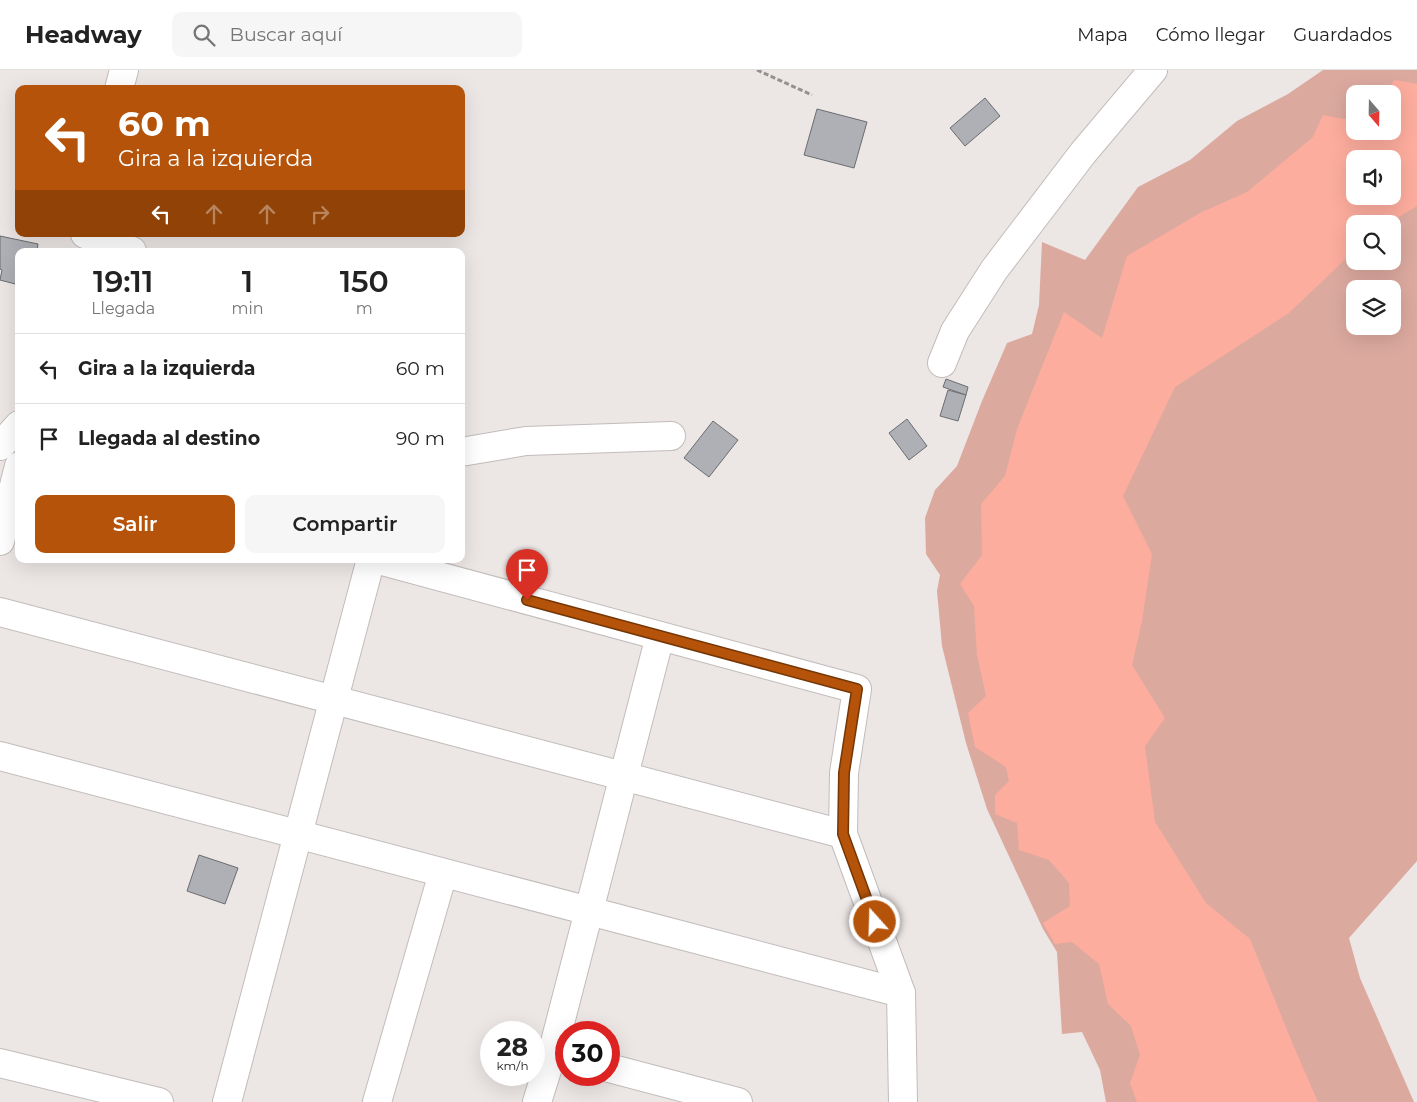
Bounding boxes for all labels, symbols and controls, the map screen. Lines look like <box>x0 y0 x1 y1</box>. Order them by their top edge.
search box <box>172 12 522 57</box>
text: Headway <box>25 20 142 49</box>
icon: search <box>190 21 218 49</box>
text: Buscar aquí <box>230 23 342 46</box>
text: Mapa <box>1077 24 1128 46</box>
text: Cómo llegar <box>1156 24 1265 46</box>
text: Guardados <box>1293 24 1392 46</box>
north arrow <box>1346 85 1401 140</box>
map controls <box>1346 85 1401 335</box>
text: 60 m <box>118 102 211 145</box>
icon: left <box>35 105 100 170</box>
text: Gira a la izquierda <box>118 145 313 172</box>
button: sound <box>1346 150 1401 205</box>
icon: left <box>147 200 175 228</box>
icon: ahead <box>200 200 228 228</box>
icon: ahead <box>253 200 281 228</box>
icon: right <box>306 200 334 228</box>
button: search <box>1346 215 1401 270</box>
text: 19:11 <box>93 263 153 300</box>
text: 1 <box>242 263 253 300</box>
text: 150 <box>340 263 389 300</box>
button: layers <box>1346 280 1401 335</box>
text: Llegada <box>91 299 155 318</box>
text: min <box>231 299 264 318</box>
text: m <box>356 299 373 318</box>
icon: left <box>35 355 63 383</box>
text: Gira a la izquierda <box>78 357 256 380</box>
text: 60 m <box>396 357 445 380</box>
icon: arrive <box>35 425 63 453</box>
text: Llegada al destino <box>78 427 260 450</box>
text: 90 m <box>396 427 445 450</box>
button: Salir <box>35 495 235 553</box>
button: Compartir <box>245 495 445 553</box>
pin <box>506 549 548 600</box>
icon: arrive <box>513 556 541 584</box>
position arrow <box>848 895 900 947</box>
speed limit sign: 30 <box>555 1021 620 1086</box>
text: 28 <box>497 1032 528 1062</box>
text: km/h <box>496 1058 529 1073</box>

